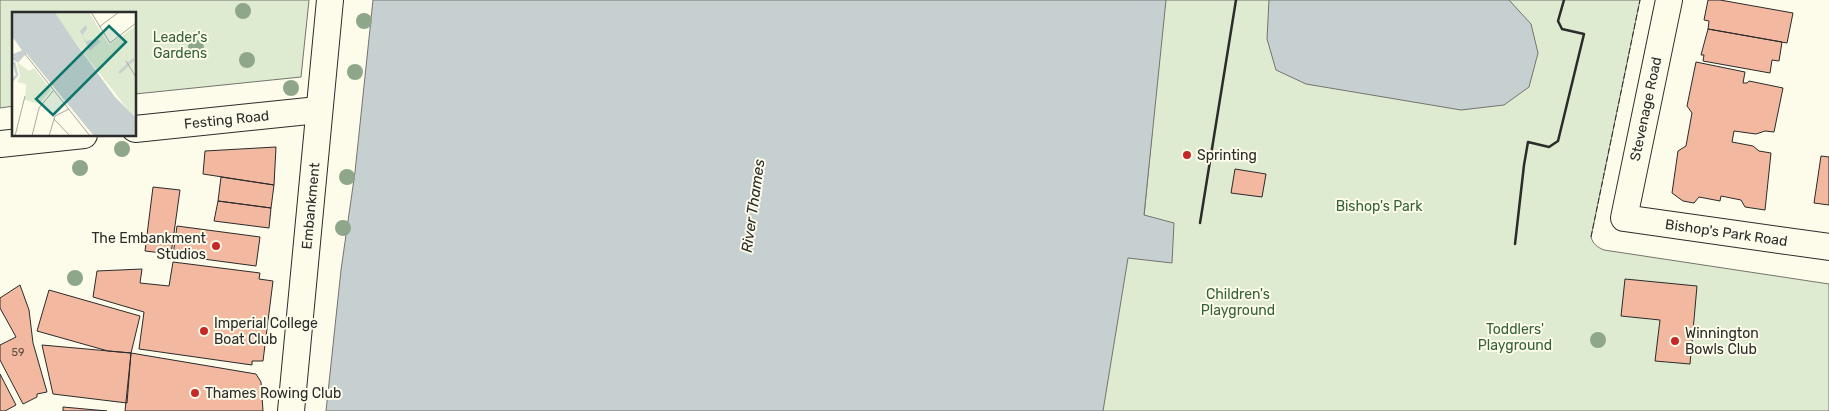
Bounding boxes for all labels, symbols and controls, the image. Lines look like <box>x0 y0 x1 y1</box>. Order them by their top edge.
inset map <box>12 12 136 136</box>
park label: Leader's Gardens <box>153 29 207 62</box>
street label: Stevenage Road <box>1627 55 1665 163</box>
street label: Festing Road <box>183 107 270 132</box>
place label: Sprinting <box>1197 147 1257 164</box>
marker: Sprinting <box>1181 149 1193 161</box>
water label: River Thames <box>738 158 769 254</box>
street label: Embankment <box>298 161 323 250</box>
park label: Bishop's Park <box>1336 198 1423 215</box>
street label: Bishop's Park Road <box>1664 215 1789 250</box>
place label: The Embankment Studios <box>92 230 207 263</box>
marker: The Embankment Studios <box>210 240 222 252</box>
park label: Children's Playground <box>1201 286 1275 319</box>
place label: Imperial College Boat Club <box>214 315 318 348</box>
park label: Toddlers' Playground <box>1478 321 1552 354</box>
marker: Imperial College Boat Club <box>198 325 210 337</box>
place label: Winnington Bowls Club <box>1685 325 1759 358</box>
marker: Winnington Bowls Club <box>1669 335 1681 347</box>
house number: 59 <box>11 346 25 359</box>
place label: Thames Rowing Club <box>205 385 341 402</box>
marker: Thames Rowing Club <box>189 387 201 399</box>

